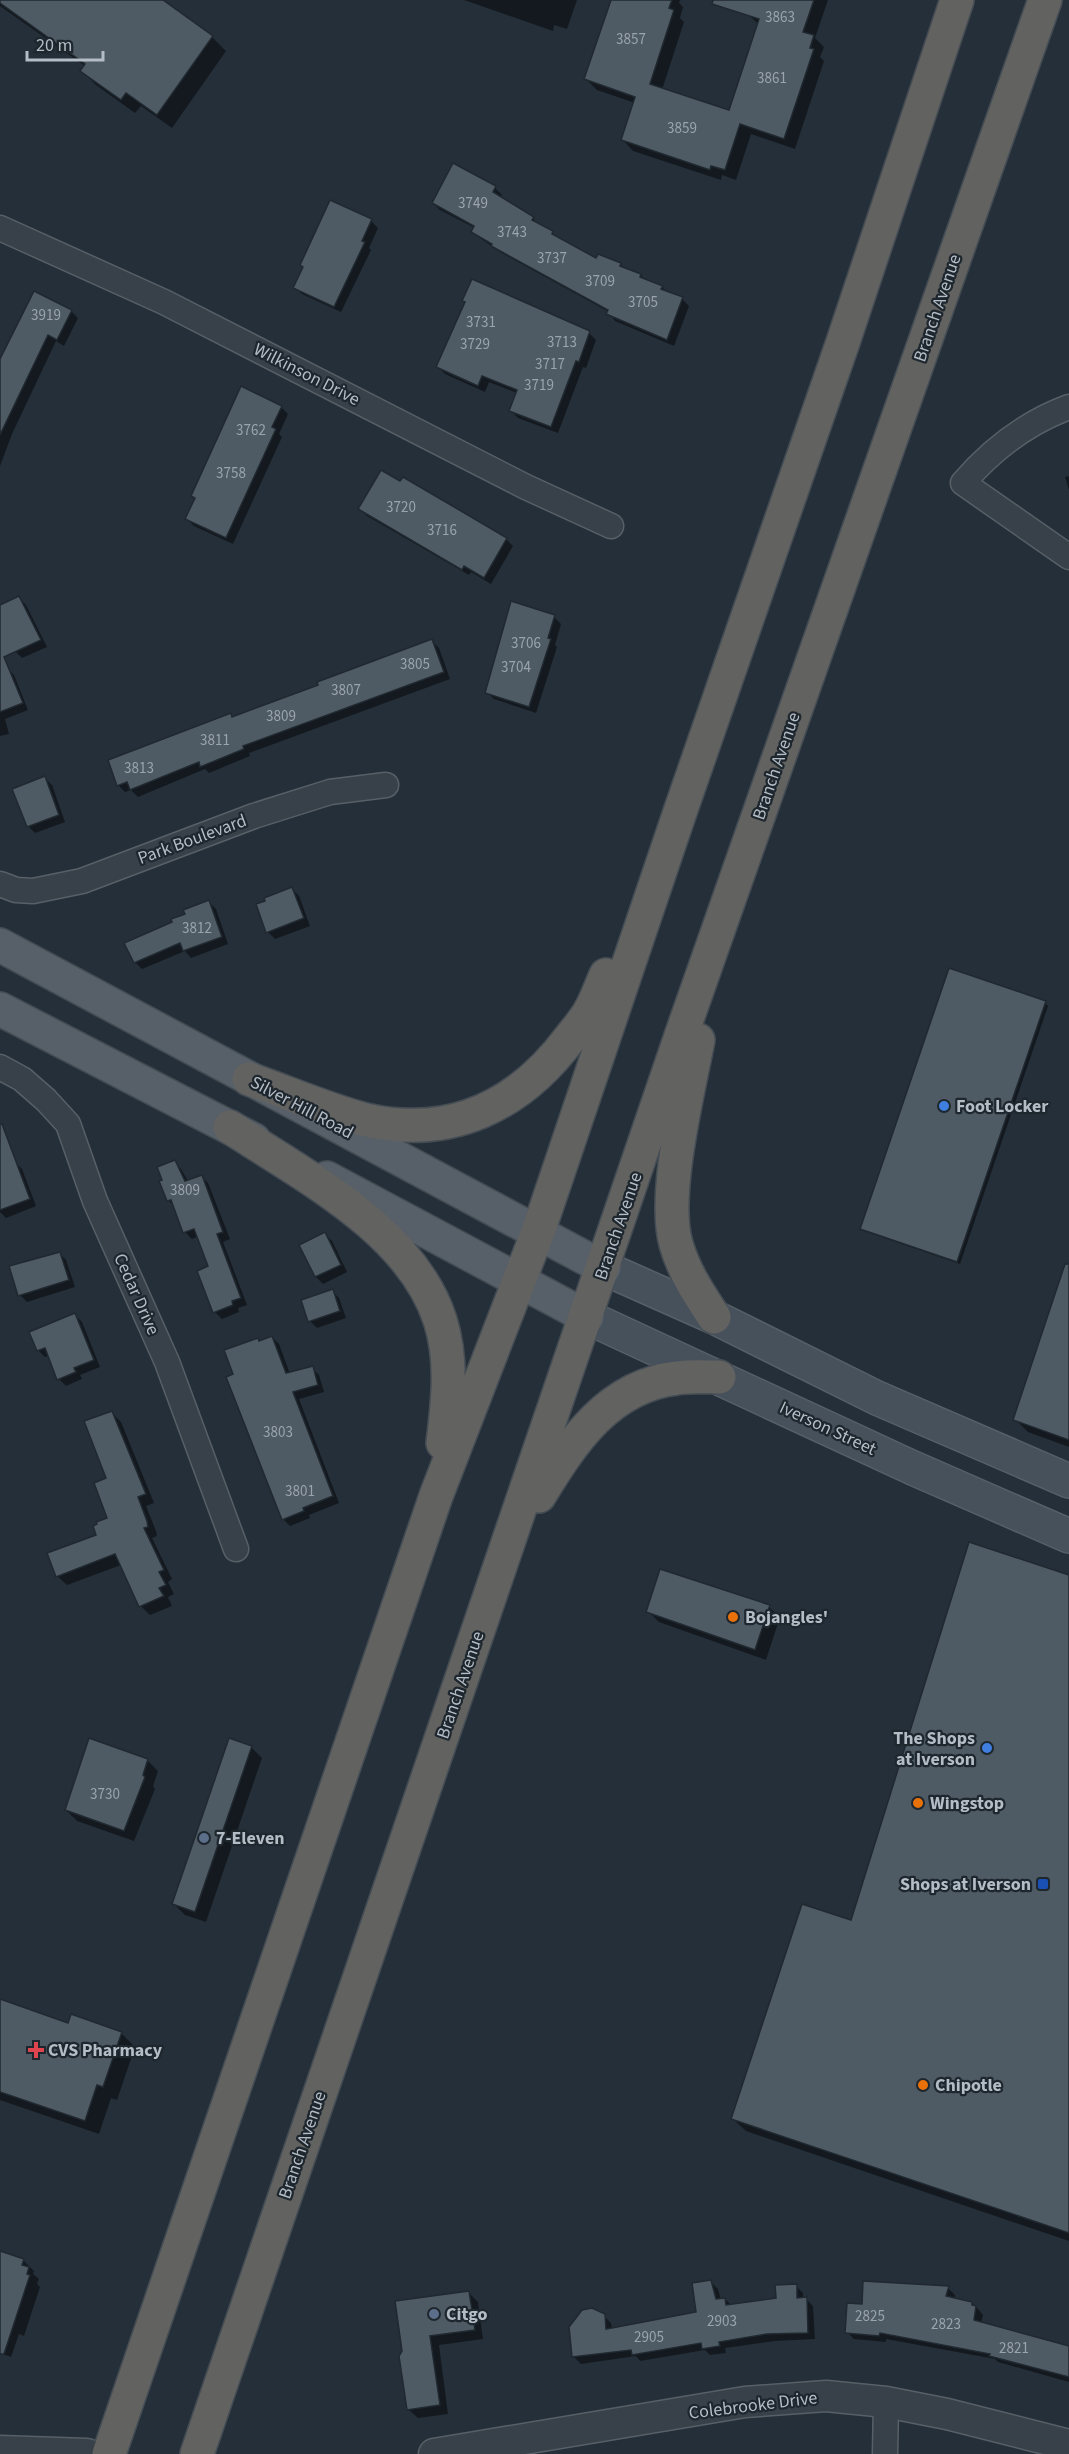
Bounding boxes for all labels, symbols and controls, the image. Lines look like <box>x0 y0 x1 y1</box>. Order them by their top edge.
house number: 3863 <box>765 7 795 28</box>
scale bar <box>27 24 104 62</box>
house number: 3857 <box>616 29 646 50</box>
text: 20 m <box>36 33 72 58</box>
house number: 3861 <box>757 68 787 89</box>
house number: 3859 <box>667 118 697 139</box>
house number: 3749 <box>458 193 488 214</box>
house number: 3743 <box>497 222 527 243</box>
house number: 3737 <box>537 248 567 269</box>
street label: Branch Avenue <box>907 251 968 365</box>
house number: 3709 <box>585 271 615 292</box>
house number: 3705 <box>628 292 658 313</box>
house number: 3919 <box>31 305 61 326</box>
house number: 3731 <box>466 312 496 333</box>
house number: 3713 <box>547 332 577 353</box>
house number: 3729 <box>460 334 490 355</box>
street label: Wilkinson Drive <box>249 337 364 412</box>
house number: 3717 <box>535 354 565 375</box>
house number: 3719 <box>524 375 554 396</box>
house number: 3762 <box>236 420 266 441</box>
house number: 3758 <box>216 463 246 484</box>
house number: 3720 <box>386 497 416 518</box>
house number: 3716 <box>427 520 457 541</box>
house number: 3706 <box>511 633 541 654</box>
house number: 3805 <box>400 654 430 675</box>
house number: 3704 <box>501 657 531 678</box>
house number: 3807 <box>331 680 361 701</box>
house number: 3809 <box>266 706 296 727</box>
street label: Branch Avenue <box>746 709 807 823</box>
house number: 3811 <box>200 730 230 751</box>
house number: 3813 <box>124 758 154 779</box>
street label: Park Boulevard <box>134 808 250 871</box>
house number: 3812 <box>182 918 212 939</box>
street label: Silver Hill Road <box>246 1070 358 1145</box>
place label: Foot Locker <box>956 1094 1049 1119</box>
marker: Foot Locker <box>937 1099 951 1113</box>
street label: Branch Avenue <box>588 1169 649 1283</box>
house number: 3809 <box>170 1180 200 1201</box>
street label: Cedar Drive <box>107 1249 166 1339</box>
street label: Iverson Street <box>775 1395 880 1462</box>
house number: 3803 <box>263 1422 293 1443</box>
house number: 3801 <box>285 1481 315 1502</box>
place label: Bojangles' <box>745 1605 828 1630</box>
marker: Bojangles' <box>726 1610 740 1624</box>
street label: Branch Avenue <box>430 1628 491 1742</box>
place label: The Shops at Iverson <box>893 1726 975 1772</box>
marker: The Shops at Iverson <box>980 1741 994 1755</box>
house number: 3730 <box>90 1784 120 1805</box>
place label: Wingstop <box>930 1791 1004 1816</box>
marker: Wingstop <box>911 1796 925 1810</box>
place label: 7-Eleven <box>216 1826 285 1851</box>
marker: 7-Eleven <box>197 1831 211 1845</box>
place label: Shops at Iverson <box>900 1872 1031 1897</box>
marker: Shops at Iverson <box>1036 1877 1050 1891</box>
place label: CVS Pharmacy <box>48 2038 163 2063</box>
marker: CVS Pharmacy <box>29 2043 43 2057</box>
place label: Chipotle <box>935 2073 1002 2098</box>
marker: Chipotle <box>916 2078 930 2092</box>
street label: Branch Avenue <box>272 2088 333 2202</box>
place label: Citgo <box>446 2302 487 2327</box>
house number: 2825 <box>855 2306 885 2327</box>
marker: Citgo <box>427 2307 441 2321</box>
house number: 2903 <box>707 2311 737 2332</box>
house number: 2823 <box>931 2314 961 2335</box>
house number: 2905 <box>634 2327 664 2348</box>
house number: 2821 <box>999 2338 1029 2359</box>
street label: Colebrooke Drive <box>687 2385 819 2426</box>

